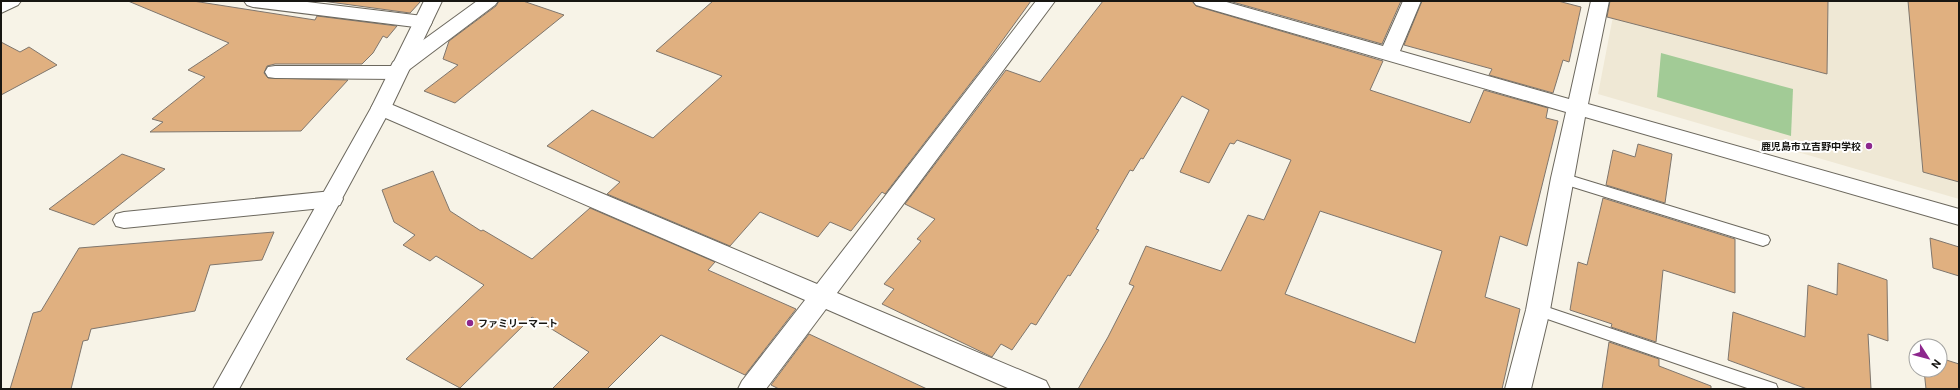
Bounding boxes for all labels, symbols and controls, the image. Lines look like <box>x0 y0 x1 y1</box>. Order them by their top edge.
place label: 鹿児島市立吉野中学校 <box>1761 141 1861 152</box>
marker: 鹿児島市立吉野中学校 <box>1864 141 1874 151</box>
marker: ファミリーマート <box>465 318 475 328</box>
place label: ファミリーマート <box>478 318 558 329</box>
north arrow <box>1908 338 1948 378</box>
text: N <box>1928 357 1943 371</box>

